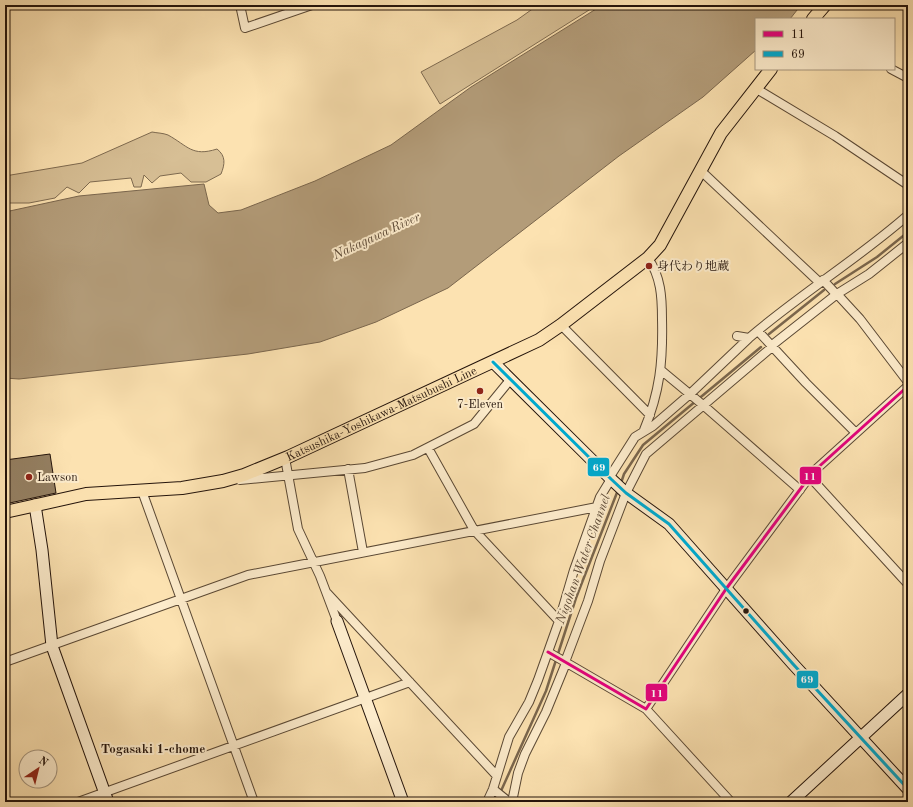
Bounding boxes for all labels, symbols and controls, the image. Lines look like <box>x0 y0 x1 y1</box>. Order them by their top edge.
legend <box>755 18 895 70</box>
text: 11 <box>791 29 805 41</box>
text: 69 <box>791 49 805 61</box>
water label: Nakagawa River <box>330 210 423 263</box>
place label: 身代わり地蔵 <box>657 259 729 273</box>
marker: 身代わり地蔵 <box>644 261 654 271</box>
street label: Katsushika-Yoshikawa-Matsubushi Line <box>285 365 479 464</box>
marker: 7-Eleven <box>475 386 485 396</box>
place label: 7-Eleven <box>457 399 504 411</box>
line badge: 69 <box>587 457 610 477</box>
text: 69 <box>593 463 605 474</box>
line badge: 11 <box>799 466 822 485</box>
marker: Lawson <box>24 472 34 482</box>
place label: Lawson <box>37 472 78 484</box>
text: 11 <box>804 472 816 483</box>
water label: Nigohan Water Channel <box>554 493 613 627</box>
unlabelled marker <box>741 606 751 616</box>
line badge: 69 <box>796 670 819 689</box>
text: 69 <box>801 675 813 686</box>
line badge: 11 <box>645 683 668 702</box>
text: 11 <box>651 689 663 700</box>
district label: Togasaki 1-chome <box>101 743 205 756</box>
north arrow <box>18 749 58 789</box>
text: N <box>36 755 50 769</box>

